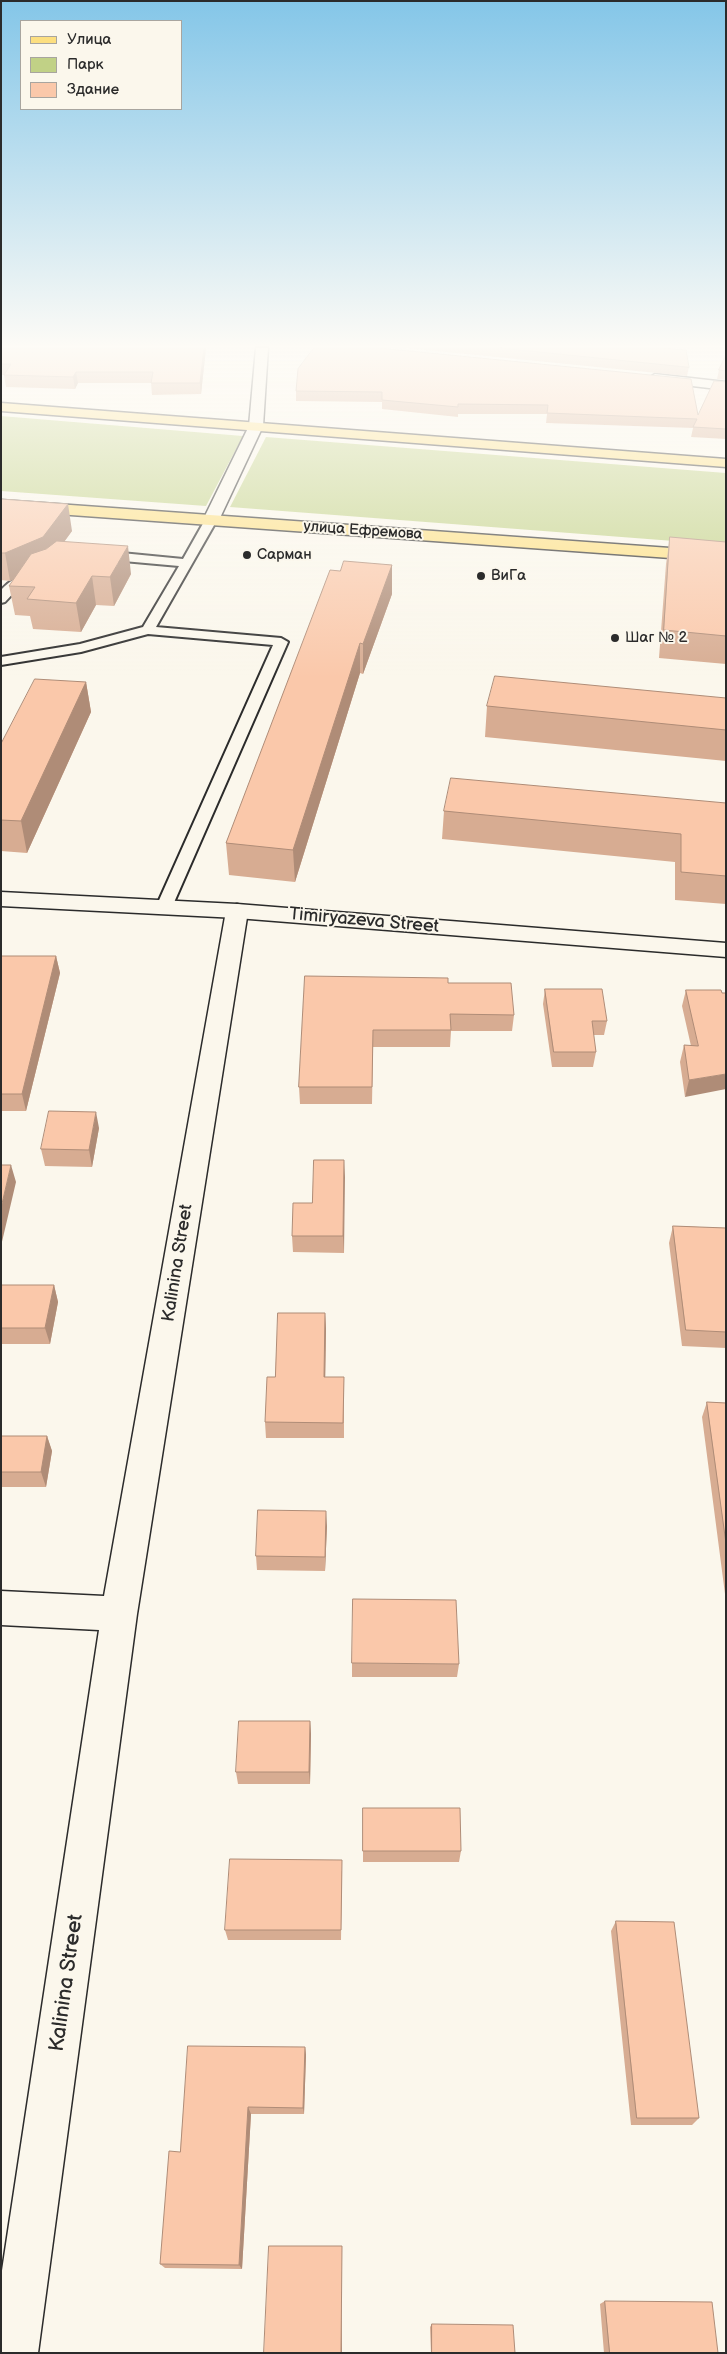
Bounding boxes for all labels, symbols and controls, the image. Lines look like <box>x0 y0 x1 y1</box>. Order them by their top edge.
legend <box>20 20 182 110</box>
text: Улица <box>67 30 111 49</box>
text: Парк <box>67 55 104 74</box>
text: Здание <box>67 80 119 99</box>
street label: улица Ефремова <box>303 518 423 544</box>
place label: Сарман <box>257 546 312 564</box>
marker: Сарман <box>241 549 253 561</box>
place label: ВиГа <box>491 567 526 585</box>
marker: ВиГа <box>475 570 487 582</box>
place label: Шаг № 2 <box>625 629 687 647</box>
marker: Шаг № 2 <box>609 632 621 644</box>
street label: Timiryazeva Street <box>288 904 440 938</box>
street label: Kalinina Street <box>158 1203 198 1323</box>
street label: Kalinina Street <box>45 1913 89 2053</box>

